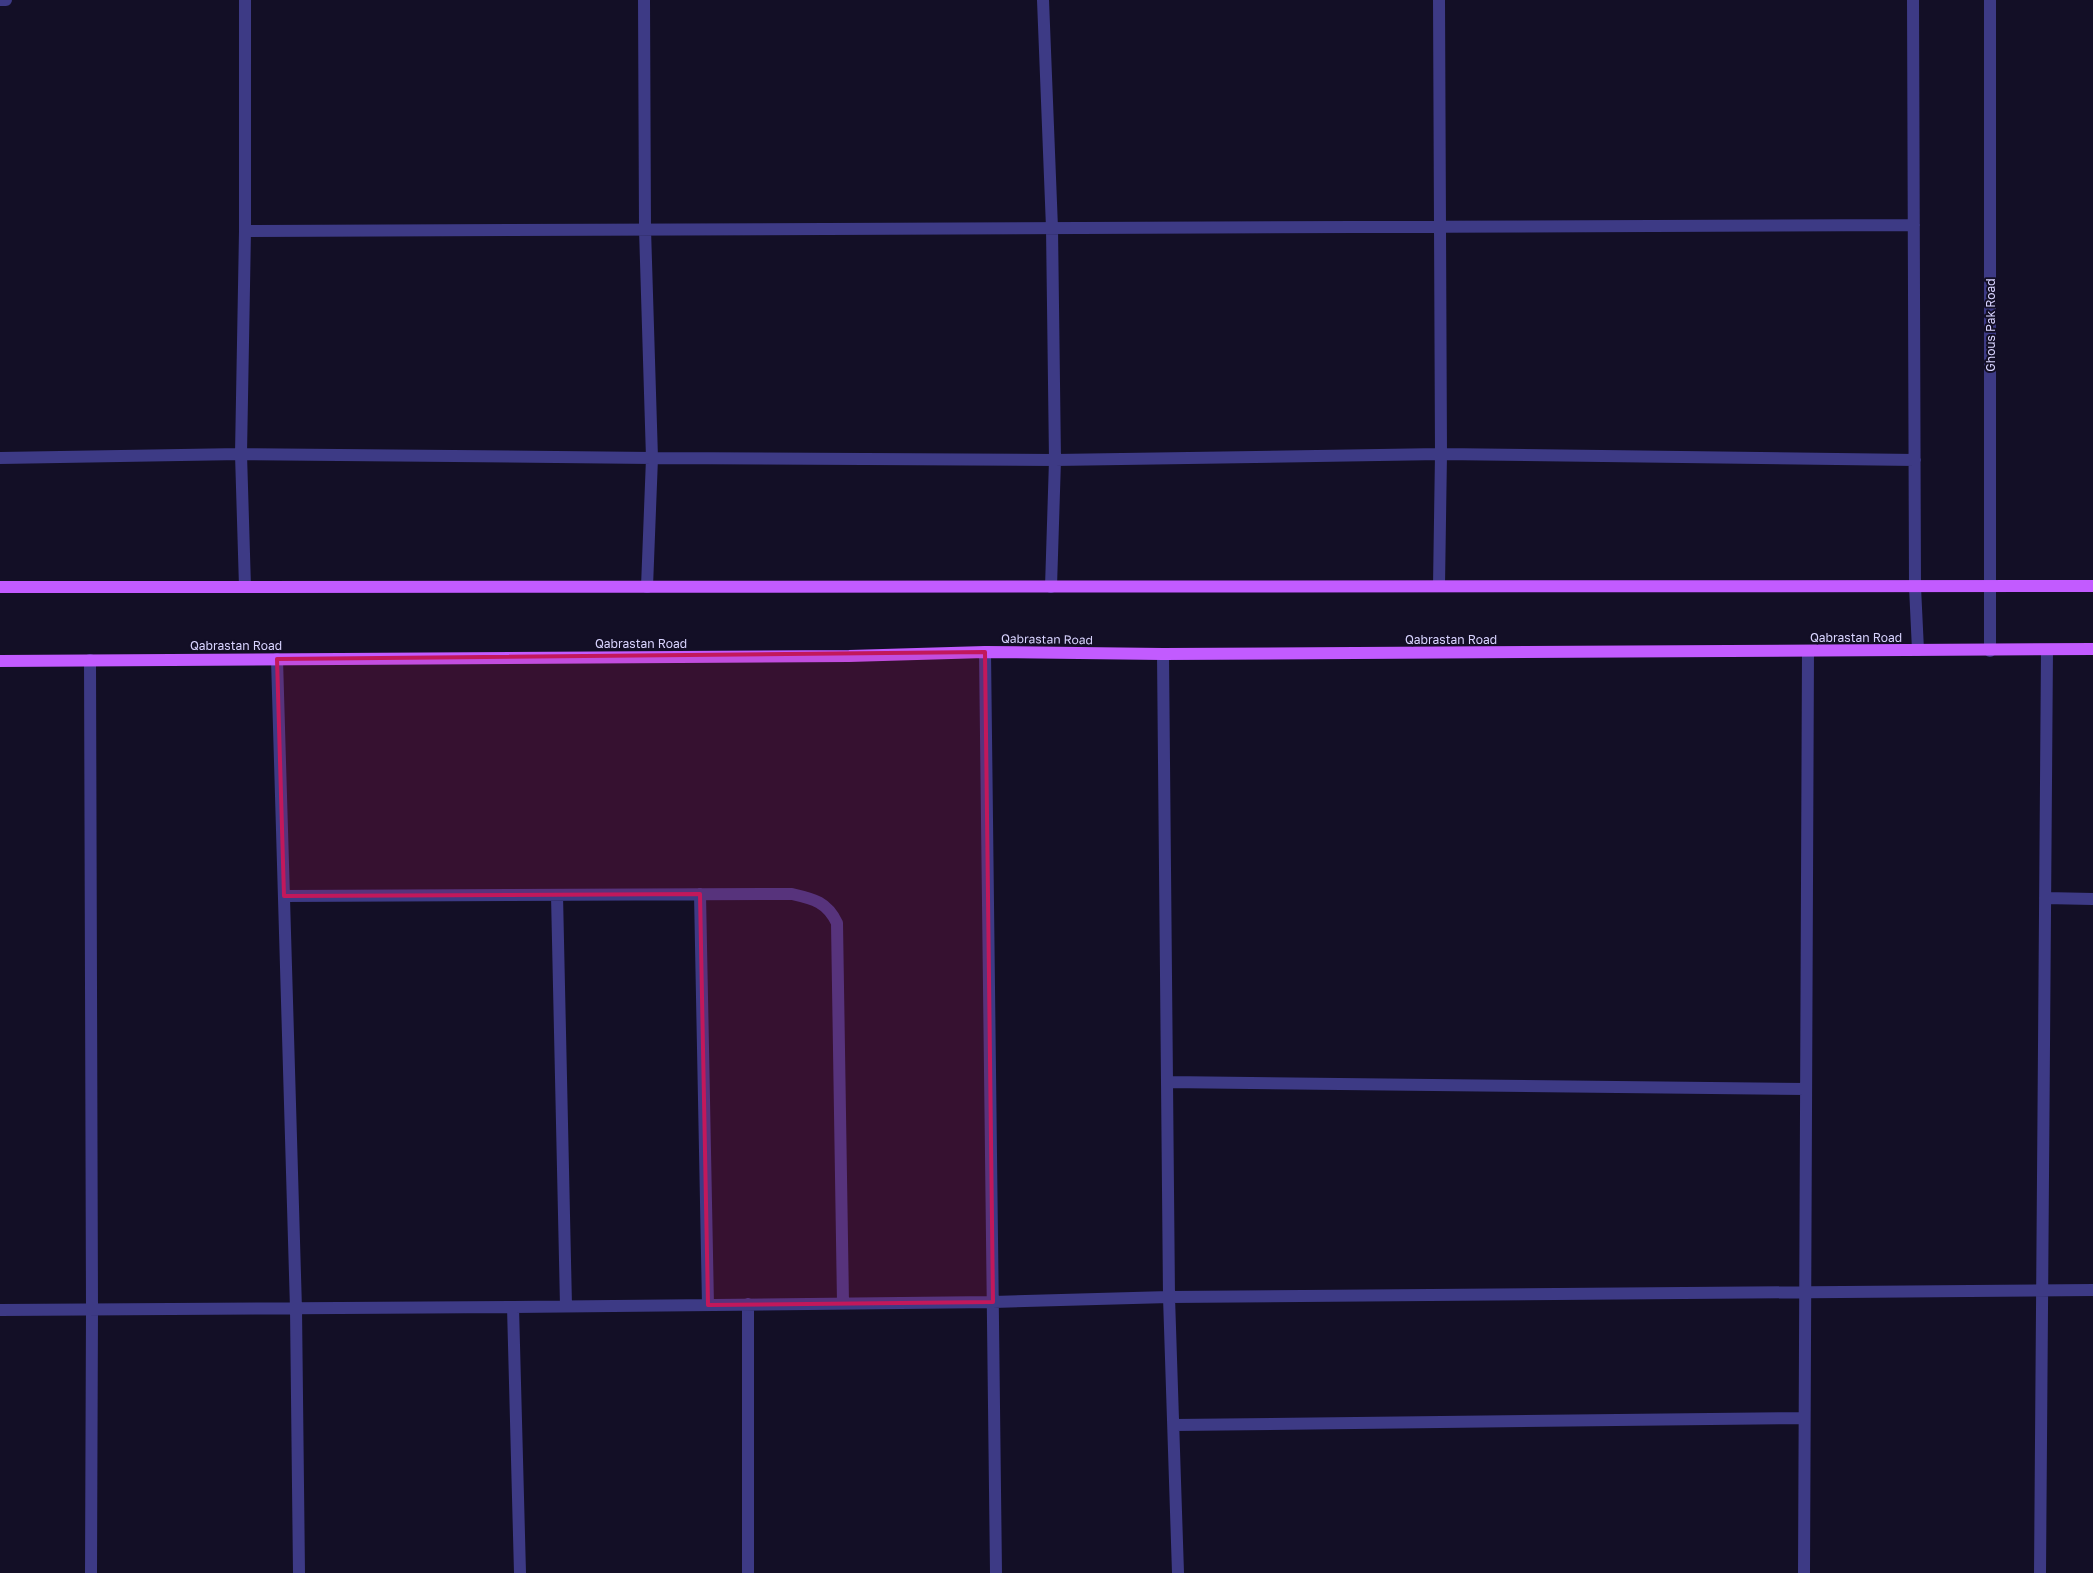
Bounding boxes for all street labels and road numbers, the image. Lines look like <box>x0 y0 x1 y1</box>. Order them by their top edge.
street label: Ghous Pak Road <box>1983 278 1998 372</box>
street label: Qabrastan Road <box>1810 630 1902 645</box>
street label: Qabrastan Road <box>1001 631 1093 647</box>
street label: Qabrastan Road <box>1405 632 1497 647</box>
street label: Qabrastan Road <box>595 636 687 651</box>
street label: Qabrastan Road <box>190 638 282 653</box>

